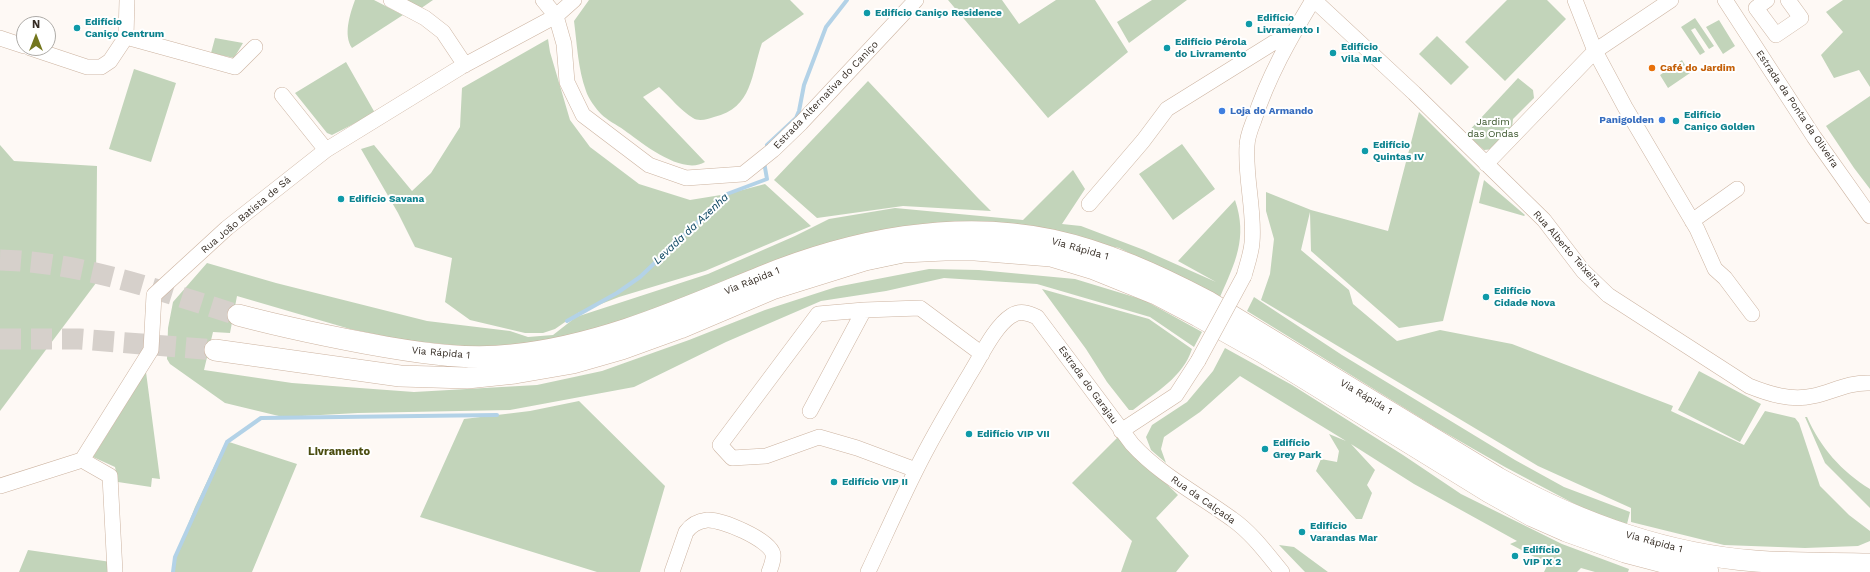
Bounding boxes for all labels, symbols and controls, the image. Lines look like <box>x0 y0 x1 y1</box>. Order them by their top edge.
place label: Edifício Caniço Residence <box>875 7 1002 19</box>
marker: Edifício Caniço Residence <box>862 8 872 18</box>
place label: Edifício Livramento I <box>1257 12 1319 36</box>
north arrow <box>16 16 56 56</box>
place label: Edifício Caniço Centrum <box>85 16 164 40</box>
text: N <box>32 18 40 31</box>
marker: Edifício Livramento I <box>1244 19 1254 29</box>
marker: Edifício Caniço Centrum <box>72 23 82 33</box>
place label: Edifício Pérola do Livramento <box>1175 36 1247 60</box>
street label: Estrada Alternativa do Caniço <box>771 38 881 152</box>
place label: Edifício Vila Mar <box>1341 41 1382 64</box>
marker: Edifício Pérola do Livramento <box>1162 43 1172 53</box>
marker: Edifício Vila Mar <box>1328 48 1338 58</box>
street label: Estrada da Ponta da Oliveira <box>1753 48 1841 170</box>
place label: Café do Jardim <box>1660 62 1735 74</box>
marker: Café do Jardim <box>1647 63 1657 73</box>
place label: Loja do Armando <box>1230 105 1313 117</box>
marker: Loja do Armando <box>1217 106 1227 116</box>
place label: Edifício Caniço Golden <box>1684 109 1755 132</box>
place label: Panigolden <box>1599 114 1654 126</box>
marker: Panigolden <box>1657 115 1667 125</box>
park label: Jardim das Ondas <box>1467 116 1519 140</box>
marker: Edifício Caniço Golden <box>1671 116 1681 126</box>
place label: Edifício Quintas IV <box>1373 139 1424 162</box>
marker: Edifício Quintas IV <box>1360 146 1370 156</box>
street label: Rua João Batista de Sá <box>199 174 293 256</box>
water label: Levada da Azenha <box>651 191 731 267</box>
place label: Edifício Savana <box>349 193 424 205</box>
marker: Edifício Savana <box>336 194 346 204</box>
street label: Rua Alberto Teixeira <box>1531 208 1603 290</box>
street label: Via Rápida 1 <box>1050 235 1110 263</box>
street label: Via Rápida 1 <box>723 264 781 298</box>
place label: Edifício Cidade Nova <box>1494 285 1555 308</box>
marker: Edifício Cidade Nova <box>1481 292 1491 302</box>
street label: Via Rápida 1 <box>411 344 471 362</box>
street label: Estrada do Garajau <box>1056 344 1120 426</box>
street label: Via Rápida 1 <box>1338 377 1394 417</box>
place label: Edifício VIP VII <box>977 428 1050 440</box>
marker: Edifício VIP VII <box>964 429 974 439</box>
place label: Edifício Grey Park <box>1273 437 1322 460</box>
marker: Edifício Grey Park <box>1260 444 1270 454</box>
district label: Livramento <box>308 445 370 459</box>
street label: Rua da Calçada <box>1168 473 1238 527</box>
place label: Edifício VIP II <box>842 476 908 488</box>
marker: Edifício VIP II <box>829 477 839 487</box>
place label: Edifício Varandas Mar <box>1310 520 1378 544</box>
marker: Edifício Varandas Mar <box>1297 527 1307 537</box>
street label: Via Rápida 1 <box>1624 529 1684 555</box>
place label: Edifício VIP IX 2 <box>1523 544 1561 568</box>
marker: Edifício VIP IX 2 <box>1510 551 1520 561</box>

